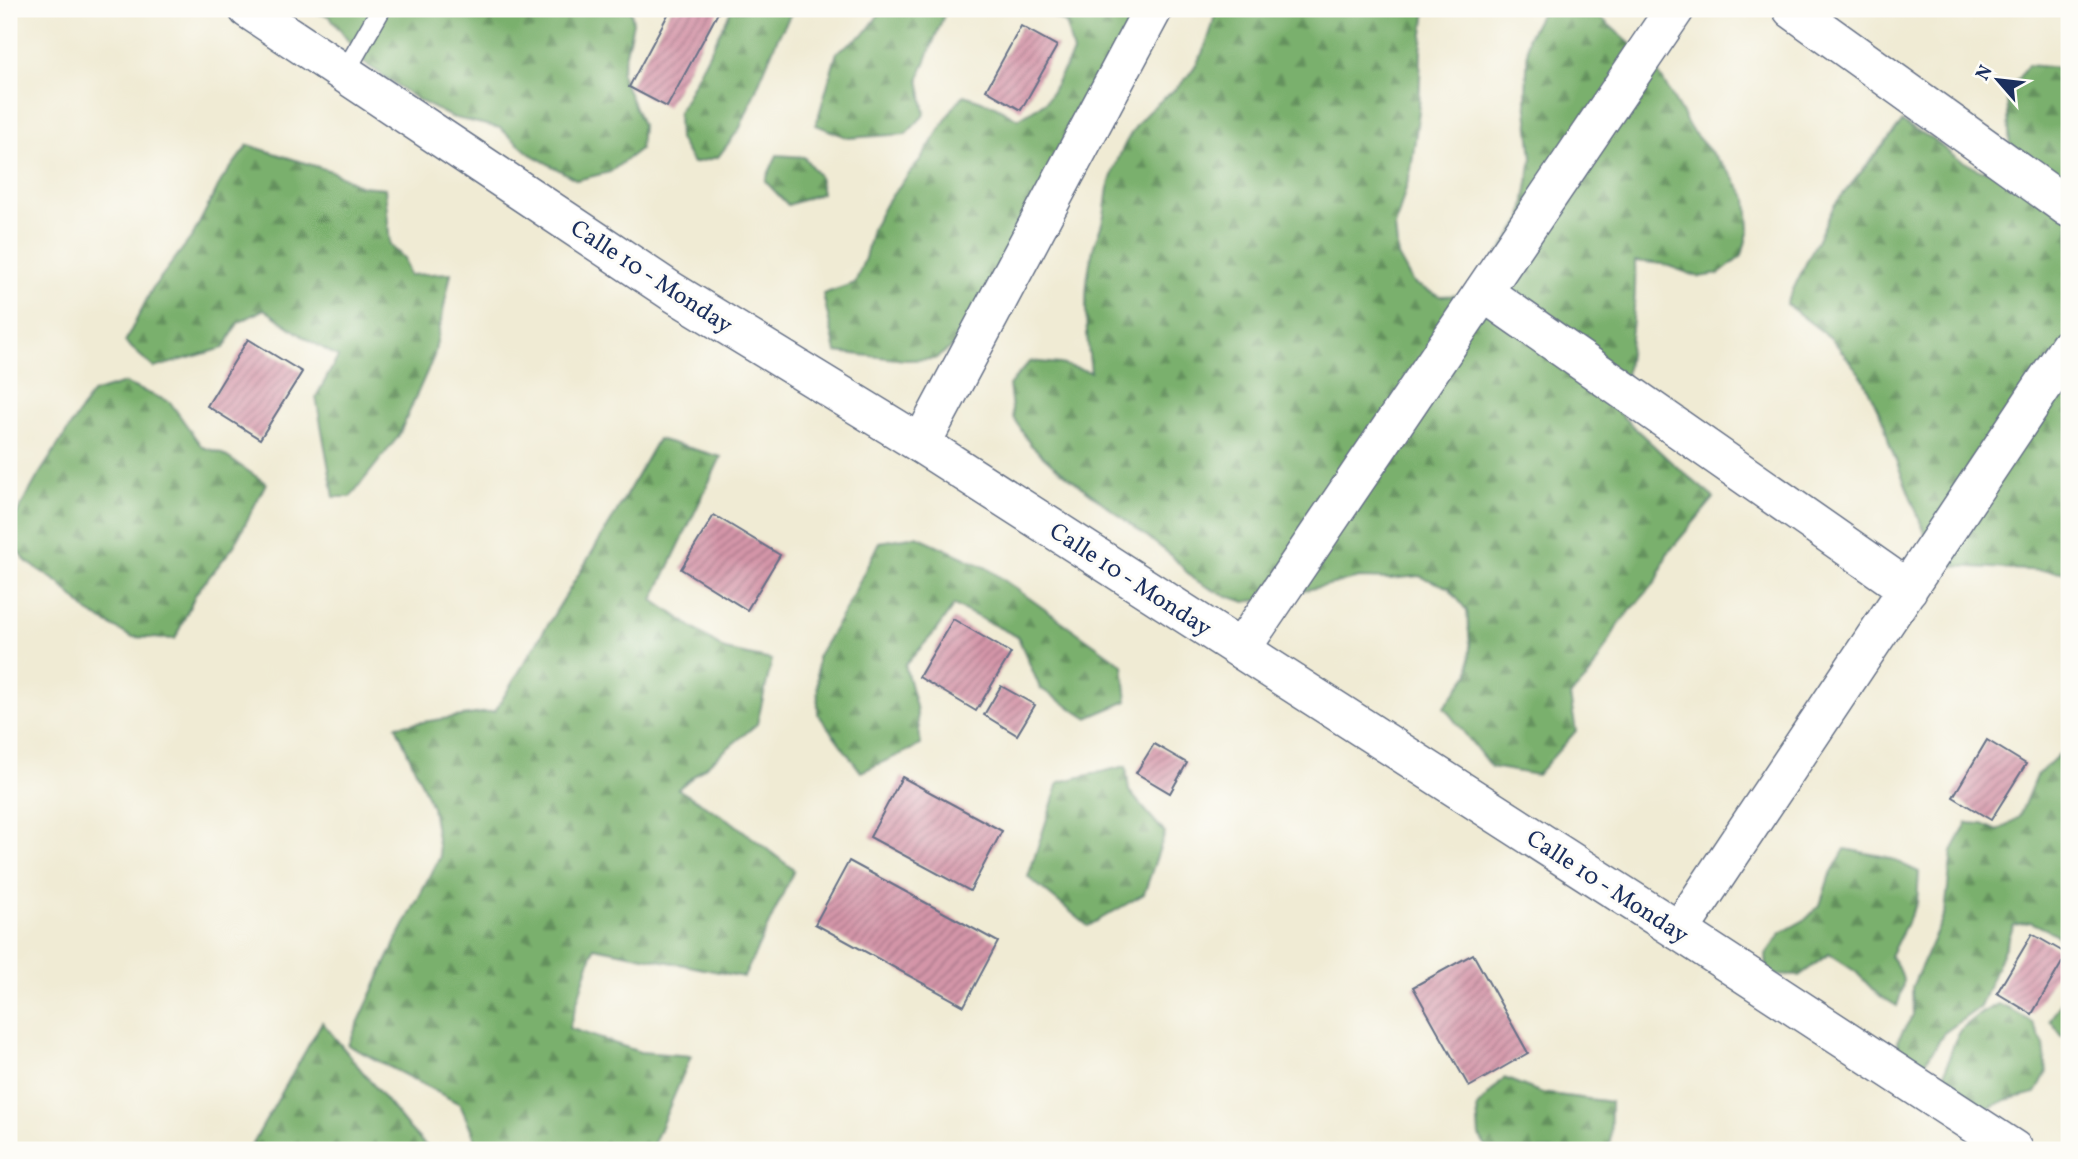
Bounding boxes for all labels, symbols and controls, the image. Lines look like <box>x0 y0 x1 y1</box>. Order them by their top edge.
north arrow <box>1962 46 2032 116</box>
text: N <box>1970 61 2000 85</box>
street label: Calle 10 - Monday <box>563 212 739 343</box>
street label: Calle 10 - Monday <box>1042 515 1218 646</box>
street label: Calle 10 - Monday <box>1519 822 1695 953</box>

